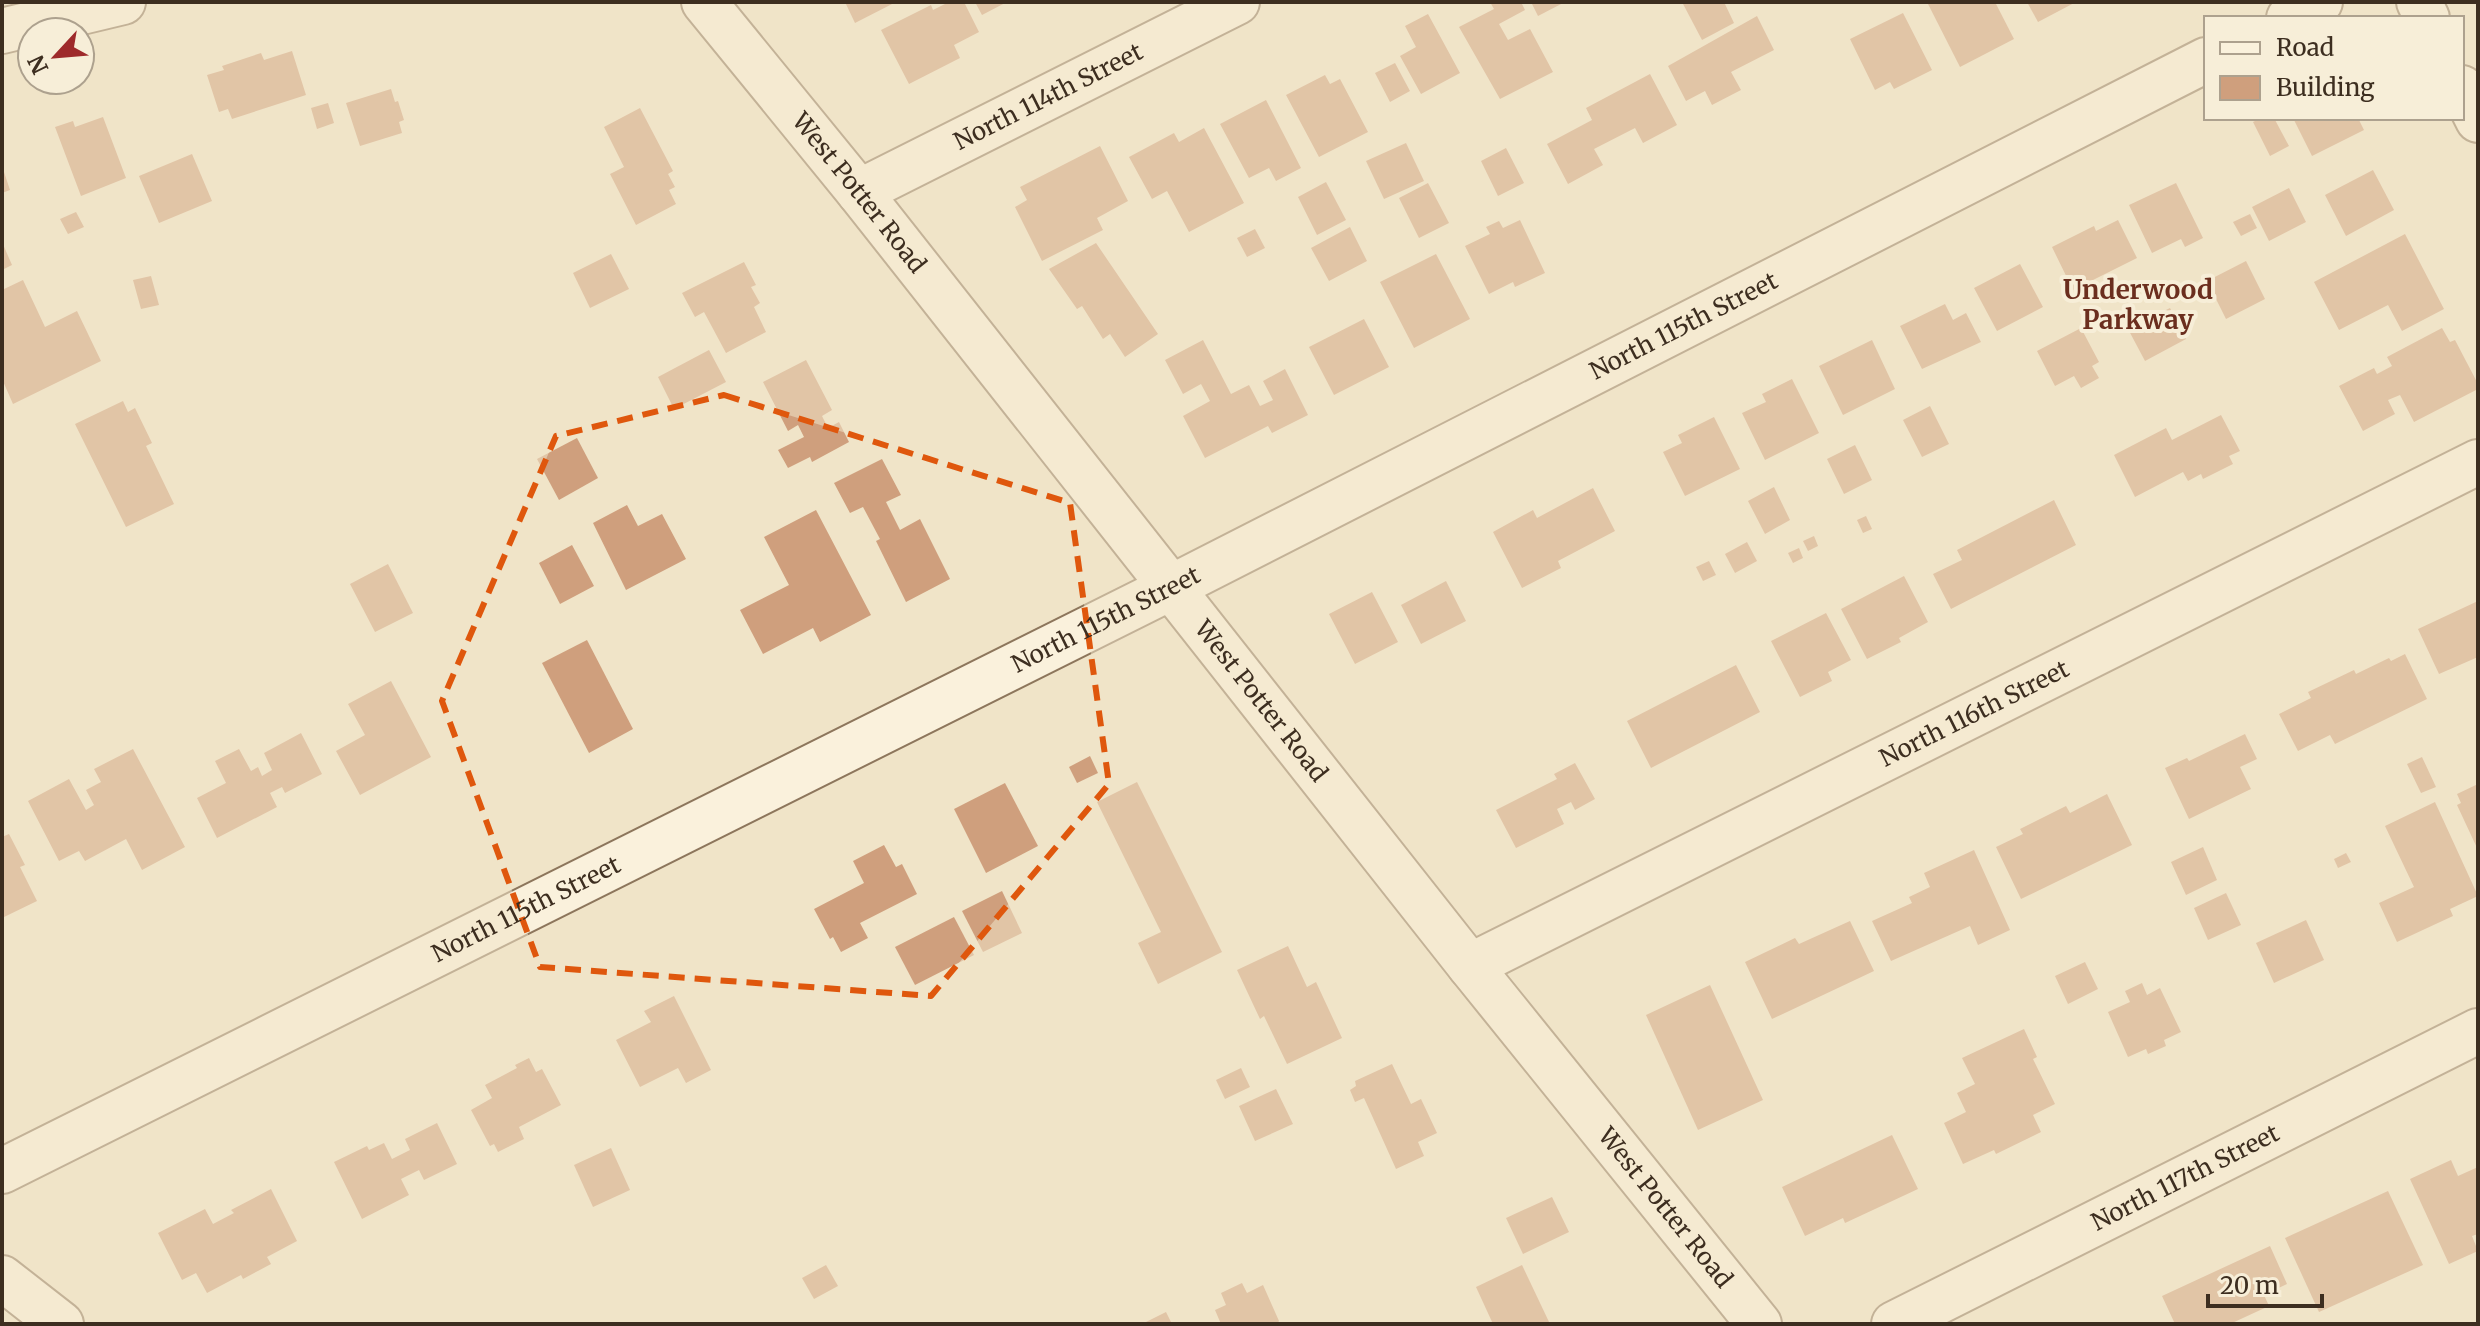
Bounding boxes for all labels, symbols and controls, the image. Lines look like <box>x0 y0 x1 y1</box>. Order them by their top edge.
north arrow <box>16 16 96 96</box>
legend <box>2204 16 2464 120</box>
text: Road <box>2276 32 2334 63</box>
street label: North 114th Street <box>949 36 1148 157</box>
text: N <box>21 50 54 79</box>
text: Building <box>2276 72 2375 103</box>
street label: West Potter Road <box>785 105 933 279</box>
street label: North 115th Street <box>1584 265 1783 387</box>
district label: Underwood Parkway <box>2063 273 2213 336</box>
street label: North 115th Street <box>1006 559 1206 680</box>
street label: West Potter Road <box>1188 613 1335 788</box>
street label: North 116th Street <box>1874 653 2075 774</box>
street label: North 115th Street <box>427 848 626 969</box>
street label: North 117th Street <box>2086 1117 2285 1237</box>
street label: West Potter Road <box>1591 1120 1740 1294</box>
scale bar <box>2208 1258 2322 1308</box>
text: 20 m <box>2220 1270 2279 1301</box>

